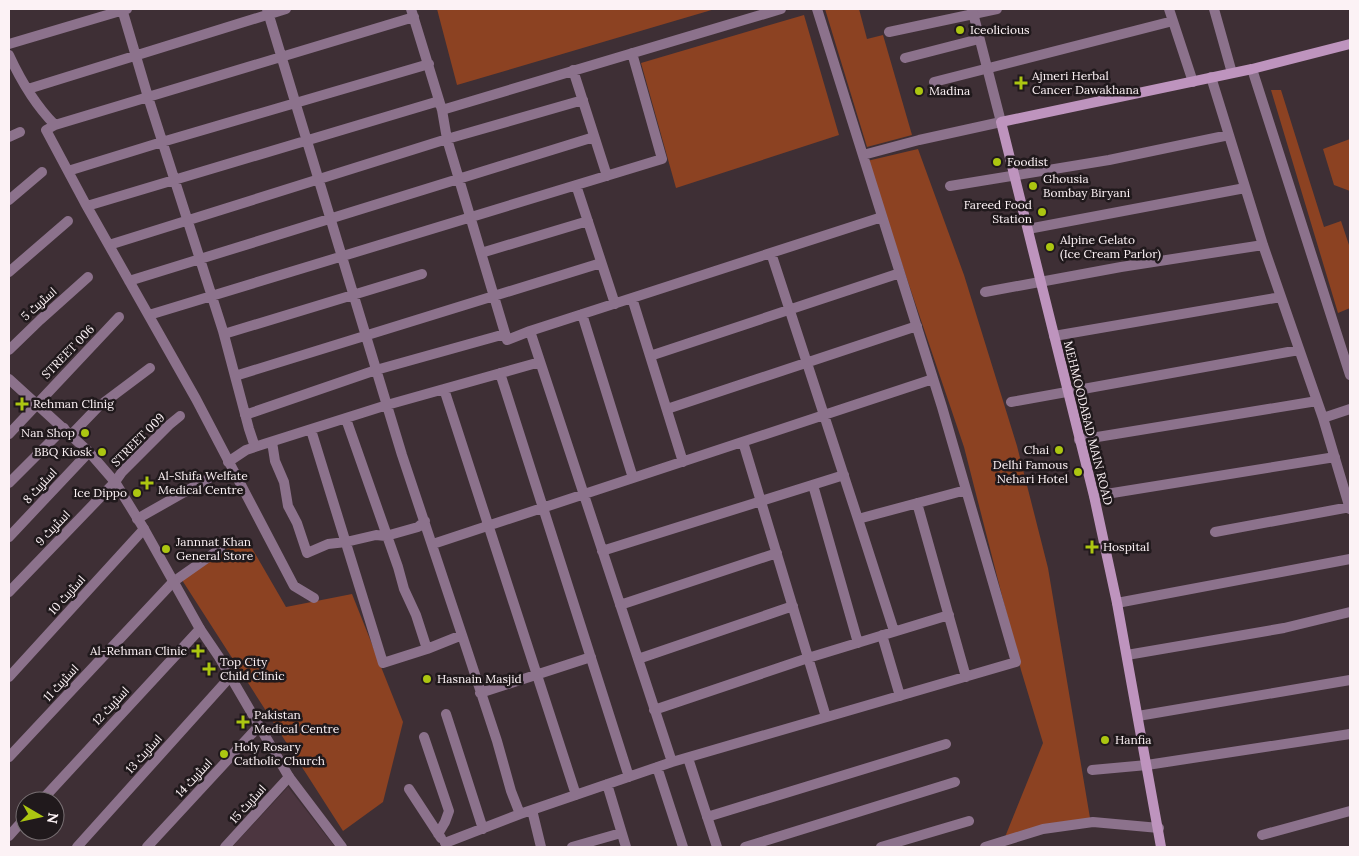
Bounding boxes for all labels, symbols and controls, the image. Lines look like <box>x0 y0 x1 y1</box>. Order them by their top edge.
place label: Iceolicious <box>970 22 1030 37</box>
marker: Iceolicious <box>954 24 966 36</box>
place label: Ajmeri Herbal Cancer Dawakhana <box>1031 68 1139 97</box>
marker: Ajmeri Herbal Cancer Dawakhana <box>1014 76 1028 90</box>
place label: Madina <box>929 83 970 98</box>
marker: Madina <box>913 85 925 97</box>
place label: Foodist <box>1007 154 1049 169</box>
marker: Foodist <box>991 156 1003 168</box>
place label: Ghousia Bombay Biryani <box>1043 171 1130 200</box>
marker: Ghousia Bombay Biryani <box>1027 180 1039 192</box>
place label: Fareed Food Station <box>964 197 1032 226</box>
marker: Fareed Food Station <box>1036 206 1048 218</box>
place label: Alpine Gelato (Ice Cream Parlor) <box>1059 232 1161 262</box>
marker: Alpine Gelato (Ice Cream Parlor) <box>1044 241 1056 253</box>
street label: اسٹریٹ 5 <box>18 284 60 324</box>
street label: STREET 006 <box>38 321 97 382</box>
street label: MEHMOODABAD MAIN ROAD <box>1061 339 1116 507</box>
place label: Rehman Clinig <box>33 396 114 411</box>
marker: Rehman Clinig <box>15 397 29 411</box>
street label: STREET 009 <box>108 410 168 470</box>
place label: Nan Shop <box>21 425 75 440</box>
marker: Nan Shop <box>79 427 91 439</box>
place label: Chai <box>1024 442 1049 457</box>
place label: BBQ Kiosk <box>34 444 93 459</box>
marker: Chai <box>1053 444 1065 456</box>
marker: BBQ Kiosk <box>96 446 108 458</box>
place label: Delhi Famous Nehari Hotel <box>993 457 1068 486</box>
street label: اسٹریٹ 8 <box>19 465 60 507</box>
marker: Delhi Famous Nehari Hotel <box>1072 466 1084 478</box>
place label: Al-Shifa Welfate Medical Centre <box>157 468 248 497</box>
marker: Al-Shifa Welfate Medical Centre <box>140 476 154 490</box>
place label: Ice Dippo <box>74 485 127 500</box>
marker: Ice Dippo <box>131 487 143 499</box>
street label: اسٹریٹ 9 <box>32 507 73 548</box>
place label: Jannnat Khan General Store <box>175 534 254 563</box>
place label: Hospital <box>1103 539 1150 554</box>
marker: Hospital <box>1085 540 1099 554</box>
marker: Jannnat Khan General Store <box>160 543 172 555</box>
street label: اسٹریٹ 10 <box>45 572 88 618</box>
place label: Al-Rehman Clinic <box>89 643 187 658</box>
marker: Al-Rehman Clinic <box>191 644 205 658</box>
place label: Top City Child Clinic <box>220 654 285 683</box>
street label: اسٹریٹ 11 <box>40 661 82 704</box>
marker: Top City Child Clinic <box>202 662 216 676</box>
place label: Hasnain Masjid <box>437 671 522 686</box>
marker: Hasnain Masjid <box>421 673 433 685</box>
street label: اسٹریٹ 12 <box>89 683 132 728</box>
place label: Pakistan Medical Centre <box>254 707 340 736</box>
marker: Pakistan Medical Centre <box>236 715 250 729</box>
street label: اسٹریٹ 13 <box>122 731 165 776</box>
place label: Hanfia <box>1115 732 1151 747</box>
marker: Hanfia <box>1099 734 1111 746</box>
place label: Holy Rosary Catholic Church <box>234 739 325 768</box>
marker: Holy Rosary Catholic Church <box>218 748 230 760</box>
street label: اسٹریٹ 14 <box>172 755 215 800</box>
street label: اسٹریٹ 15 <box>226 781 269 826</box>
north arrow <box>15 791 65 841</box>
text: N <box>43 811 63 825</box>

